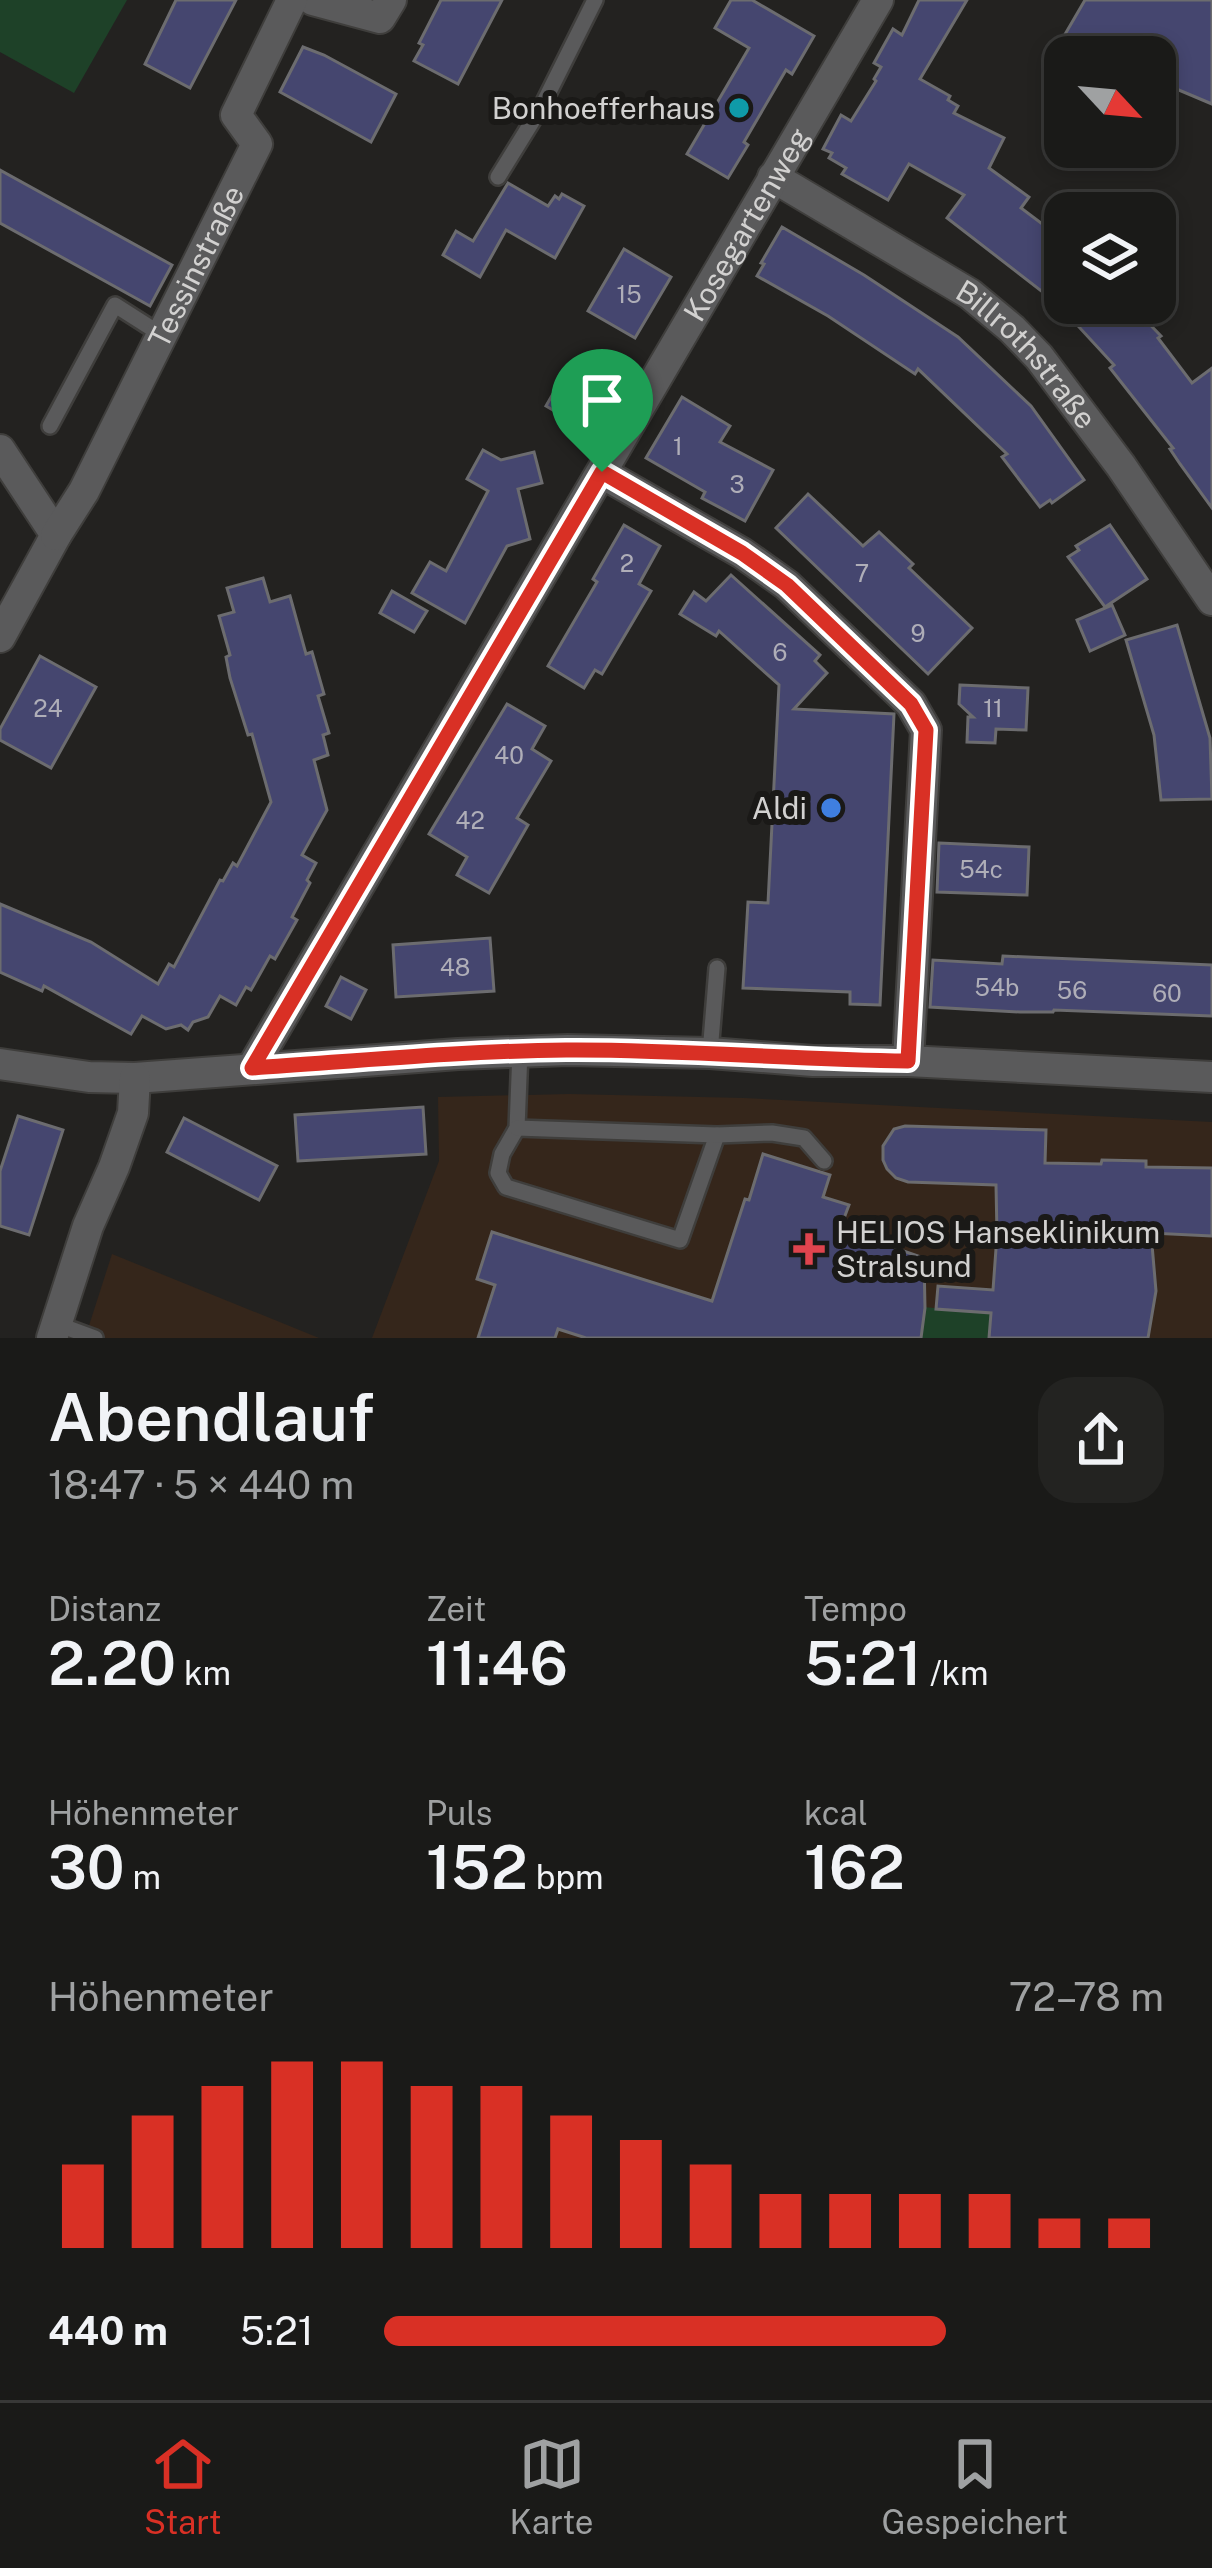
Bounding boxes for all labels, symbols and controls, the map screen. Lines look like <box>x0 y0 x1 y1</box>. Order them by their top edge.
north arrow <box>1044 36 1176 168</box>
map controls <box>1044 36 1176 324</box>
place label: Bonhoefferhaus <box>492 90 715 126</box>
marker: Bonhoefferhaus <box>726 95 752 121</box>
street label: Kosegartenweg <box>676 121 817 328</box>
street label: Tessinstraße <box>140 179 251 354</box>
button: layers <box>1044 192 1176 324</box>
street label: Billrothstraße <box>950 272 1104 436</box>
house number: 15 <box>616 280 642 308</box>
pin <box>551 349 653 472</box>
icon: arrive <box>569 367 635 433</box>
house number: 1 <box>673 432 683 460</box>
house number: 3 <box>729 470 745 498</box>
house number: 2 <box>620 549 634 577</box>
house number: 7 <box>855 559 869 587</box>
house number: 9 <box>911 619 926 647</box>
house number: 6 <box>773 638 787 666</box>
house number: 24 <box>33 694 63 722</box>
house number: 11 <box>983 694 1003 722</box>
house number: 40 <box>494 741 524 769</box>
place label: Aldi <box>752 790 807 826</box>
marker: Aldi <box>818 795 844 821</box>
house number: 42 <box>455 806 485 834</box>
house number: 54c <box>959 855 1003 883</box>
house number: 48 <box>440 953 470 981</box>
house number: 54b <box>975 973 1019 1001</box>
house number: 56 <box>1057 976 1087 1004</box>
house number: 60 <box>1152 979 1182 1007</box>
place label: HELIOS Hanseklinikum Stralsund <box>836 1214 1160 1284</box>
marker: HELIOS Hanseklinikum Stralsund <box>793 1233 825 1265</box>
button: share <box>1038 1377 1164 1503</box>
text: Abendlauf <box>48 1378 374 1456</box>
text: 18:47 · 5 × 440 m <box>48 1462 354 1508</box>
text: Distanz <box>48 1590 161 1628</box>
text: Zeit <box>426 1590 486 1628</box>
text: Tempo <box>804 1590 907 1628</box>
text: 2.20 <box>48 1628 176 1699</box>
text: 11:46 <box>426 1628 568 1699</box>
text: 5:21 <box>804 1628 922 1699</box>
text: km <box>176 1654 231 1692</box>
text: /km <box>922 1654 989 1692</box>
text: Höhenmeter <box>48 1794 239 1832</box>
text: Puls <box>426 1794 492 1832</box>
text: kcal <box>804 1794 868 1832</box>
text: 30 <box>48 1832 124 1903</box>
text: 152 <box>426 1832 528 1903</box>
text: 162 <box>804 1832 905 1903</box>
text: m <box>124 1858 161 1896</box>
text: bpm <box>528 1858 604 1896</box>
text: Höhenmeter <box>48 1974 274 2020</box>
text: 72–78 m <box>1009 1974 1164 2020</box>
text: 440 m <box>48 2308 168 2354</box>
text: 5:21 <box>240 2308 314 2354</box>
tab: Start <box>144 2431 222 2541</box>
tab: Karte <box>510 2431 594 2541</box>
tab: Gespeichert <box>881 2431 1068 2541</box>

